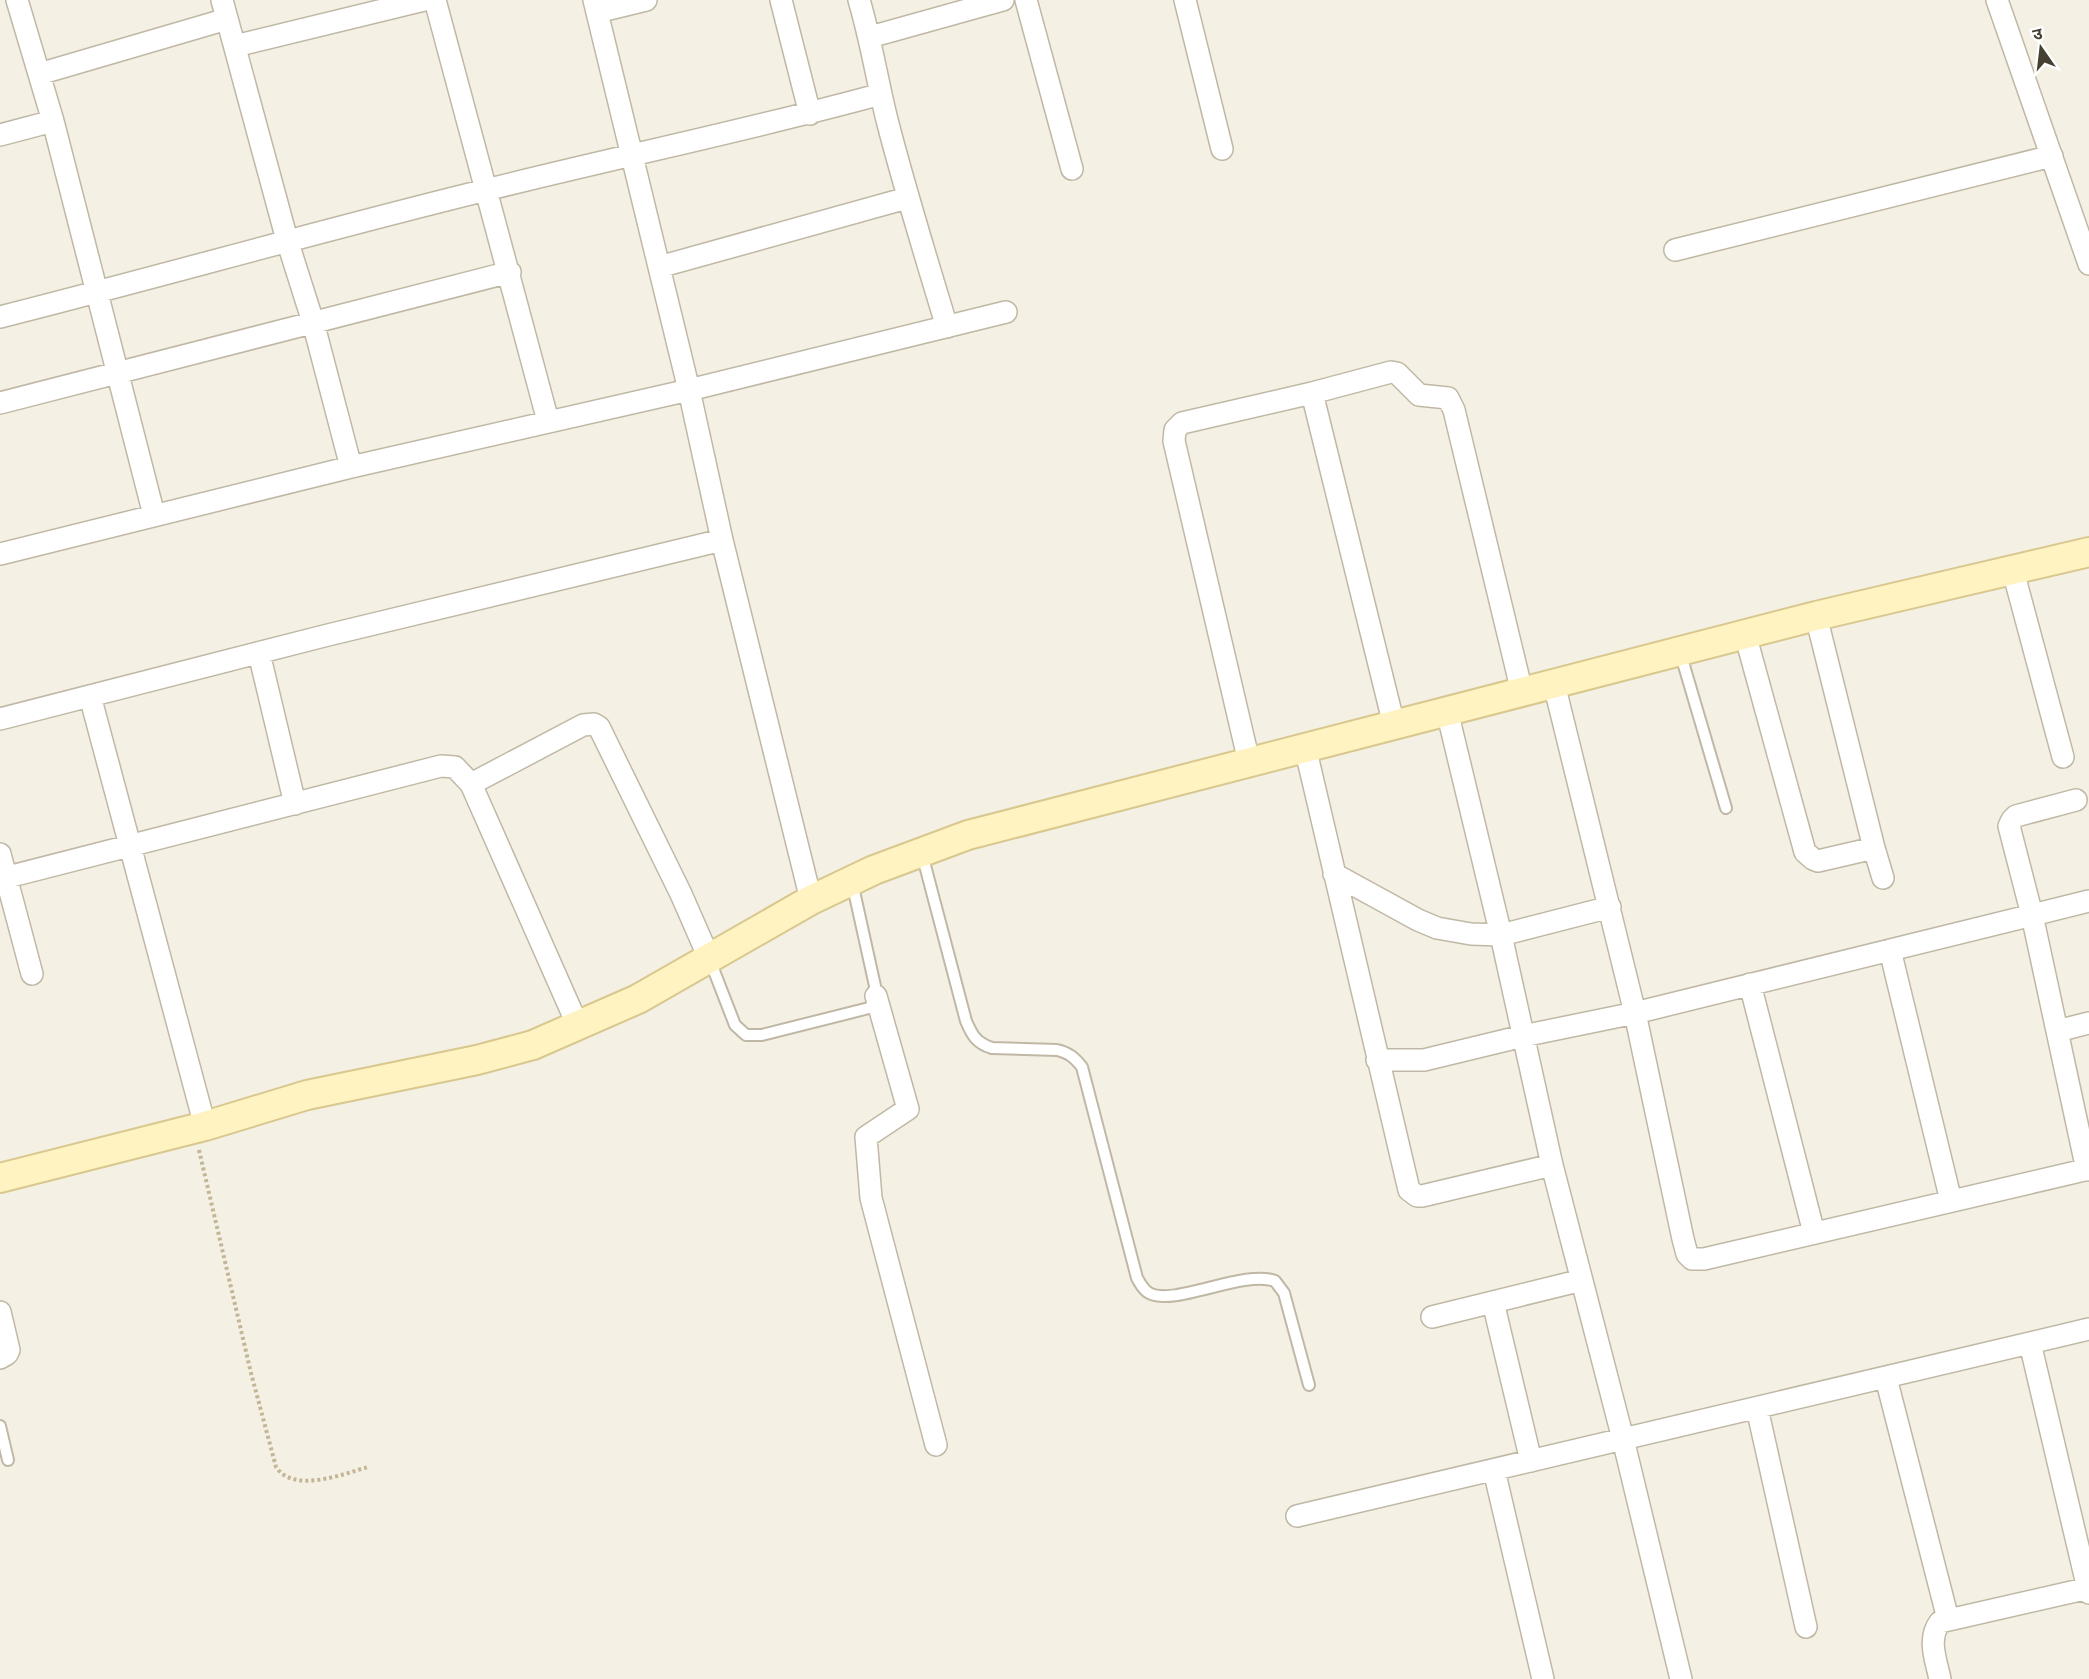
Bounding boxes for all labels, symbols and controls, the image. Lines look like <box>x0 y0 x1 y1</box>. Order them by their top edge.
north arrow <box>2011 18 2071 78</box>
text: उ <box>2031 23 2045 44</box>

